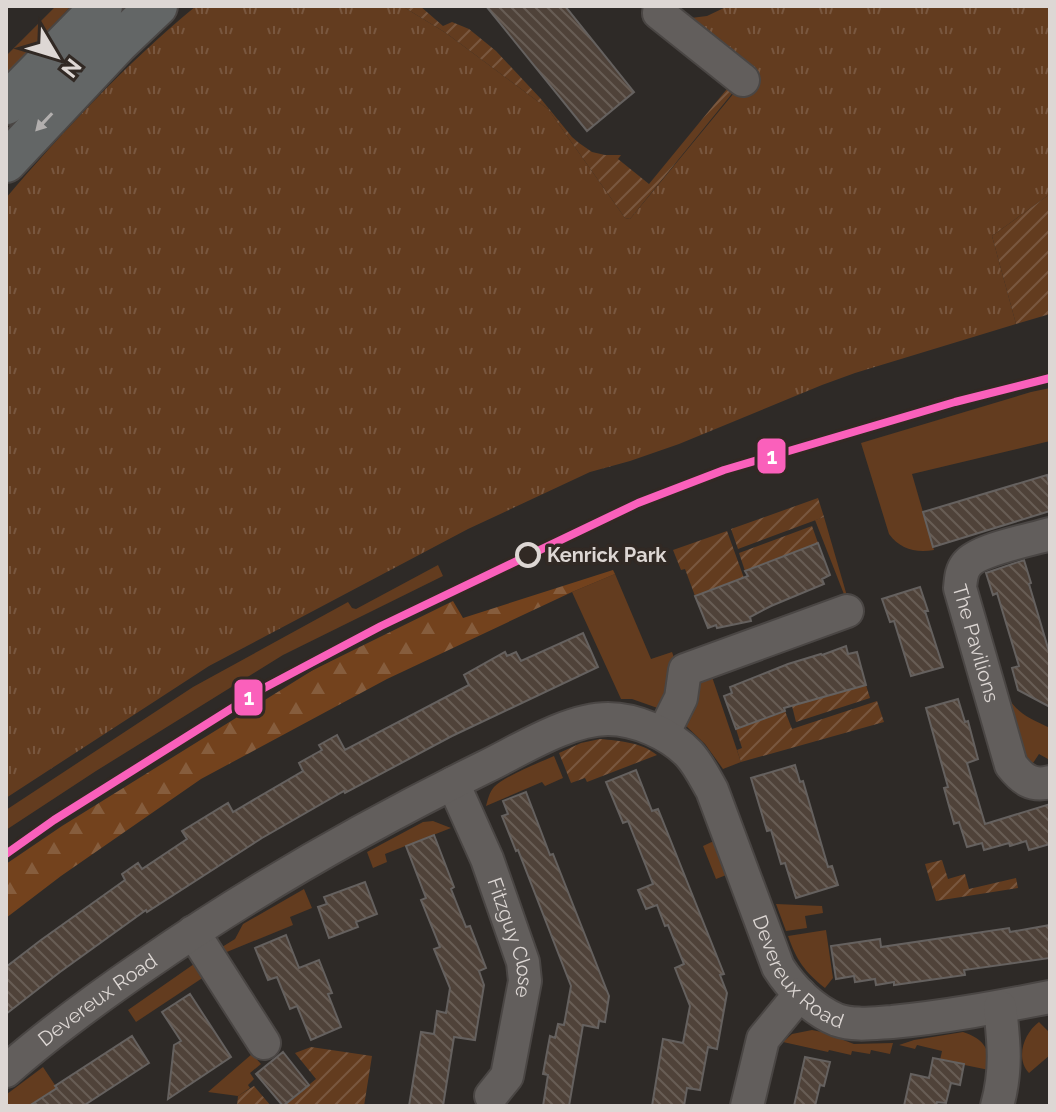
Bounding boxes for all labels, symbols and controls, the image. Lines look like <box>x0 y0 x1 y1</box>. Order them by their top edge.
north arrow <box>16 16 96 96</box>
text: N <box>56 54 87 83</box>
one-way arrow <box>36 112 54 131</box>
line badge: 1 <box>756 437 787 475</box>
text: 1 <box>767 443 778 469</box>
marker: Kenrick Park <box>516 543 540 567</box>
place label: Kenrick Park <box>547 543 667 567</box>
street label: The Pavilions <box>948 581 1004 705</box>
line badge: 1 <box>233 678 264 717</box>
text: 1 <box>244 684 255 710</box>
street label: Fitzguy Close <box>482 874 538 1000</box>
street label: Devereux Road <box>748 912 847 1033</box>
street label: Devereux Road <box>33 948 162 1051</box>

